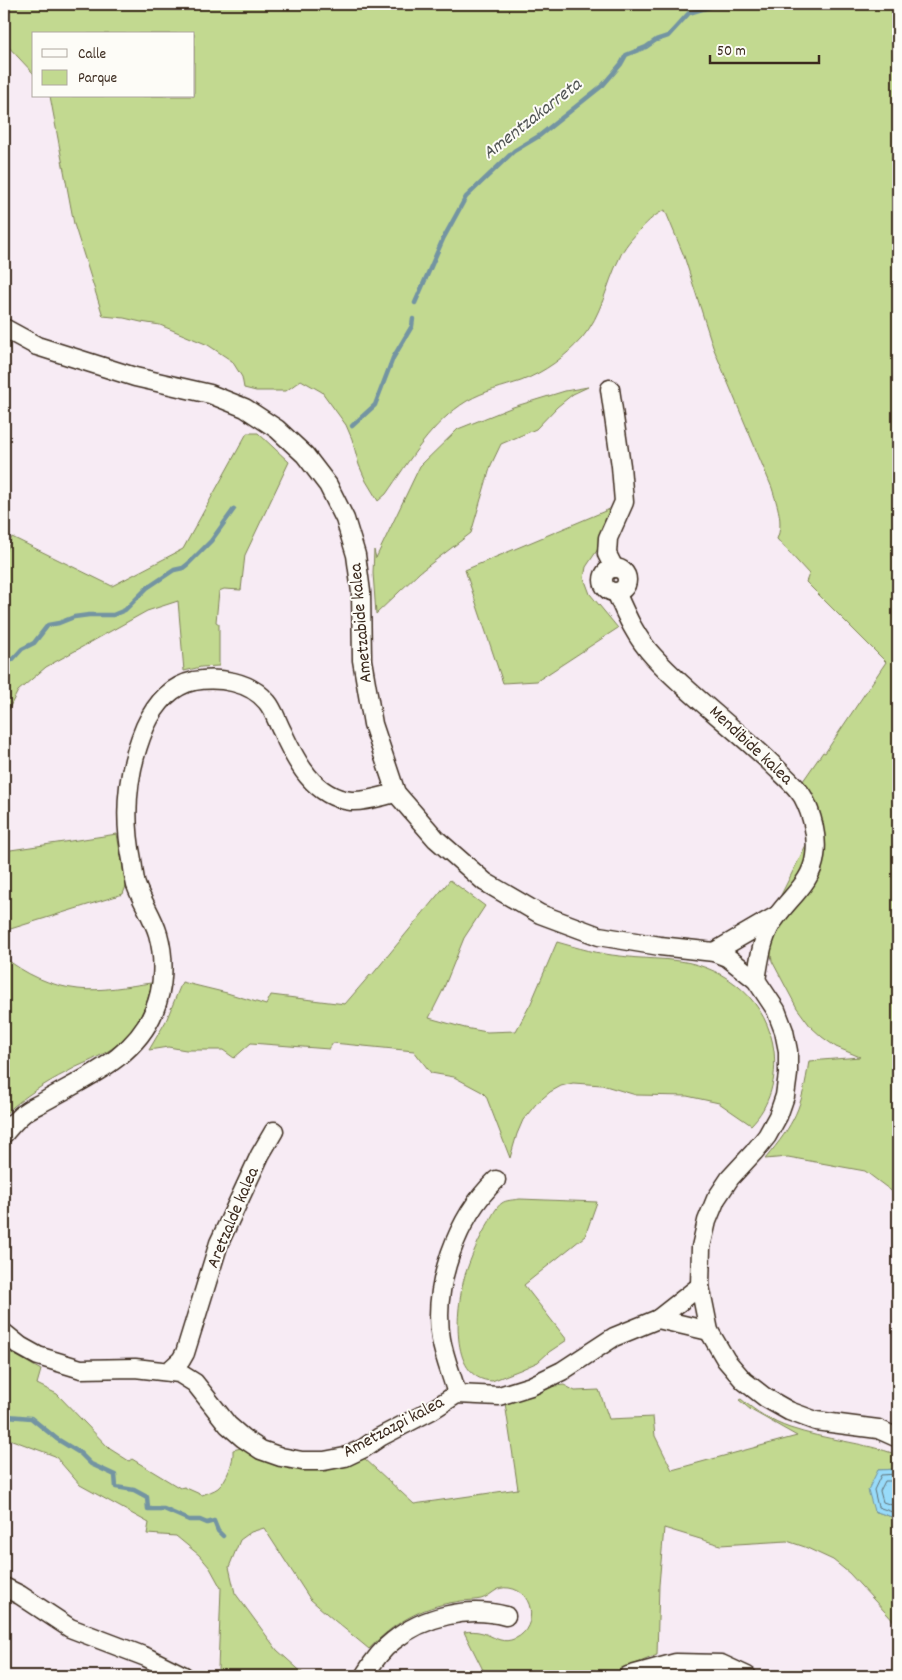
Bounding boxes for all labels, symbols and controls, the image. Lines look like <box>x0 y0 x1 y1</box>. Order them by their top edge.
legend <box>32 32 195 98</box>
scale bar <box>710 32 818 64</box>
text: 50 m <box>717 41 746 63</box>
text: Calle <box>78 44 107 66</box>
text: Parque <box>78 68 118 90</box>
water label: Amentzakarreta <box>478 72 589 167</box>
street label: Ametzabide kalea <box>344 562 380 684</box>
street label: Mendibide kalea <box>703 701 798 792</box>
street label: Aretzalde kalea <box>201 1163 267 1272</box>
street label: Ametzazpi kalea <box>339 1391 449 1465</box>

